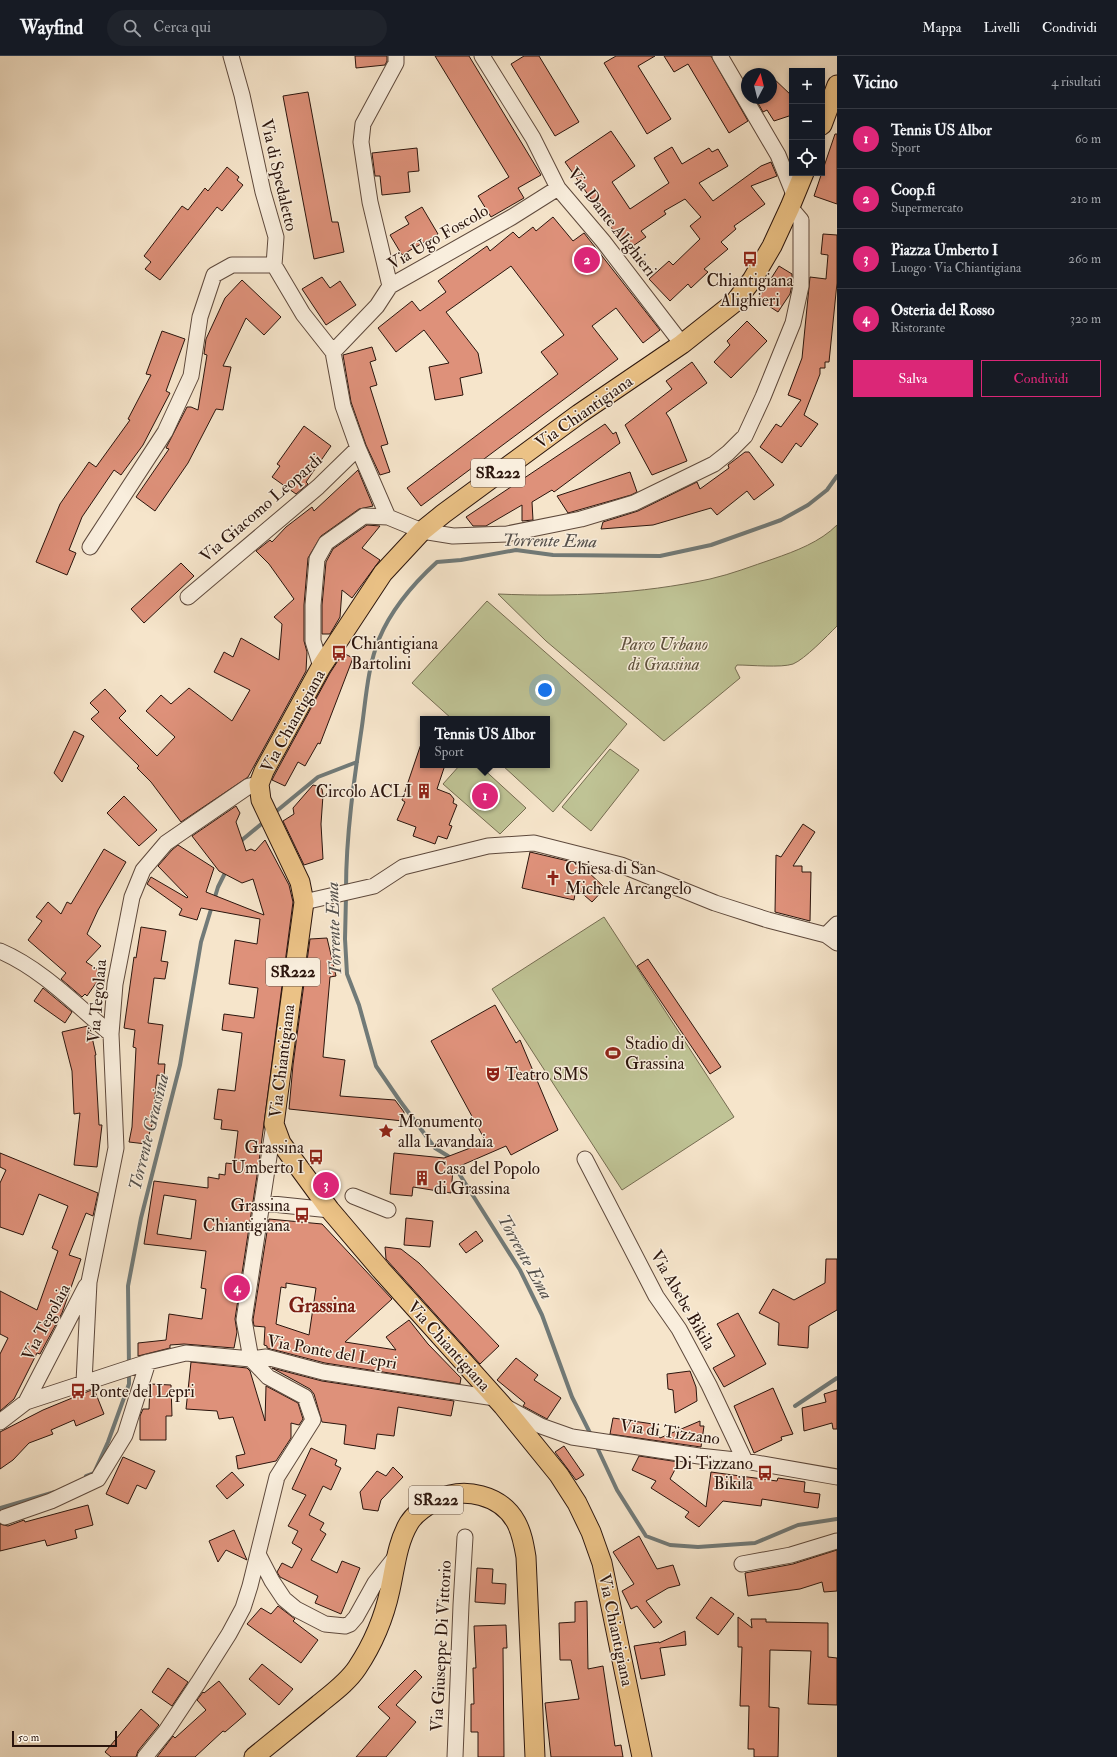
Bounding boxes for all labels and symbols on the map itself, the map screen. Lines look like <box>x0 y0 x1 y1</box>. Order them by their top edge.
north arrow <box>741 68 777 104</box>
street label: Via di Spedaletto <box>255 117 302 233</box>
street label: Via Dante Alighieri <box>563 163 661 281</box>
street label: Via Ugo Foscolo <box>384 200 492 274</box>
pin: 2 <box>574 245 600 275</box>
bus stop icon: Chiantigiana Alighieri <box>741 250 759 268</box>
place label: Chiantigiana Alighieri <box>706 270 795 311</box>
street label: Via Chiantigiana <box>531 370 638 453</box>
street label: Via Giacomo Leopardi <box>196 449 327 568</box>
road number: SR222 <box>471 459 525 487</box>
water label: Torrente Ema <box>503 529 597 553</box>
place label: Chiantigiana Bartolini <box>351 633 439 674</box>
park label: Parco Urbano di Grassina <box>619 634 708 675</box>
bus stop icon: Chiantigiana Bartolini <box>330 644 348 662</box>
street label: Via Chiantigiana <box>256 665 330 776</box>
your location <box>535 680 555 700</box>
place label: Circolo ACLI <box>316 781 412 802</box>
pin: 1 <box>472 781 498 811</box>
building icon: Circolo ACLI <box>415 782 433 800</box>
place label: Chiesa di San Michele Arcangelo <box>565 858 691 899</box>
church icon: Chiesa di San Michele Arcangelo <box>544 869 562 887</box>
water label: Torrente Ema <box>321 882 347 976</box>
street label: Via Tegolaia <box>83 957 111 1044</box>
road number: SR222 <box>266 958 320 986</box>
street label: Via Chiantigiana <box>265 1002 300 1119</box>
place label: Stadio di Grassina <box>625 1033 686 1074</box>
sports icon: Stadio di Grassina <box>604 1044 622 1062</box>
place label: Teatro SMS <box>505 1064 588 1085</box>
theatre icon: Teatro SMS <box>484 1065 502 1083</box>
water label: Torrente Grassina <box>123 1071 175 1193</box>
place label: Monumento alla Lavandaia <box>398 1111 494 1152</box>
place icon: Monumento alla Lavandaia <box>377 1122 395 1140</box>
place label: Grassina Umberto I <box>231 1137 305 1178</box>
bus stop icon: Grassina Umberto I <box>307 1148 325 1166</box>
place label: Casa del Popolo di Grassina <box>434 1158 540 1199</box>
building icon: Casa del Popolo di Grassina <box>413 1169 431 1187</box>
pin: 3 <box>313 1170 339 1200</box>
place label: Grassina Chiantigiana <box>203 1195 291 1236</box>
bus stop icon: Grassina Chiantigiana <box>293 1206 311 1224</box>
water label: Torrente Ema <box>492 1210 558 1304</box>
street label: Via Abebe Bikila <box>646 1246 721 1355</box>
pin: 4 <box>224 1273 250 1303</box>
street label: Via Tegolaia <box>17 1279 75 1364</box>
district label: Grassina <box>289 1294 356 1318</box>
street label: Via Chiantigiana <box>403 1297 496 1396</box>
street label: Via Ponte del Lepri <box>265 1330 399 1375</box>
place label: Ponte del Lepri <box>90 1381 195 1403</box>
bus stop icon: Ponte del Lepri <box>69 1382 87 1400</box>
street label: Via di Tizzano <box>619 1415 721 1449</box>
place label: Di Tizzano Bikila <box>674 1453 754 1494</box>
bus stop icon: Di Tizzano Bikila <box>756 1464 774 1482</box>
road number: SR222 <box>409 1486 463 1514</box>
street label: Via Giuseppe Di Vittorio <box>426 1560 457 1732</box>
street label: Via Chiantigiana <box>594 1572 638 1689</box>
scale bar <box>12 1729 117 1748</box>

